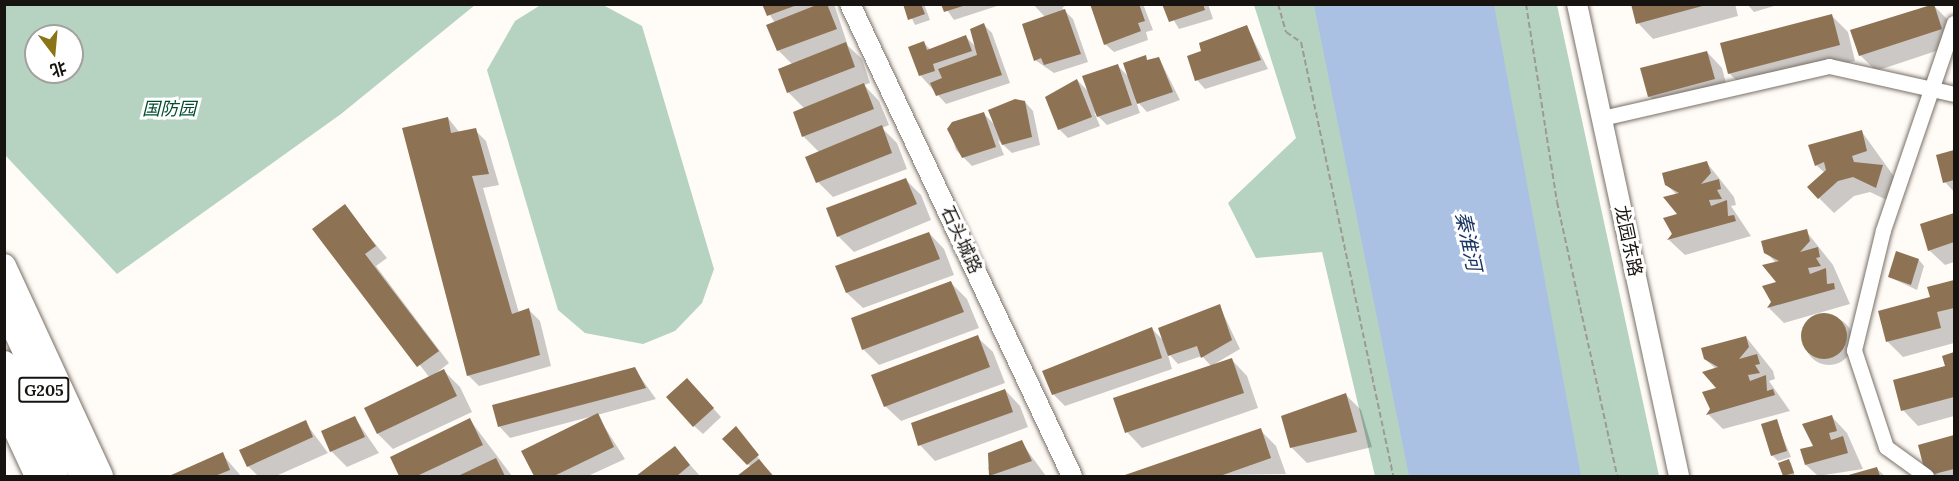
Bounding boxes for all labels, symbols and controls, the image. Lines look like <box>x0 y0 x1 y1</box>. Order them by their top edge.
north arrow <box>24 24 84 84</box>
text: 北 <box>48 58 69 81</box>
park label: 国防园 <box>142 98 196 120</box>
street label: 石头城路 <box>936 203 986 277</box>
street label: 龙园东路 <box>1610 204 1646 278</box>
water label: 秦淮河 <box>1451 209 1487 273</box>
road number: G205 <box>17 377 71 403</box>

